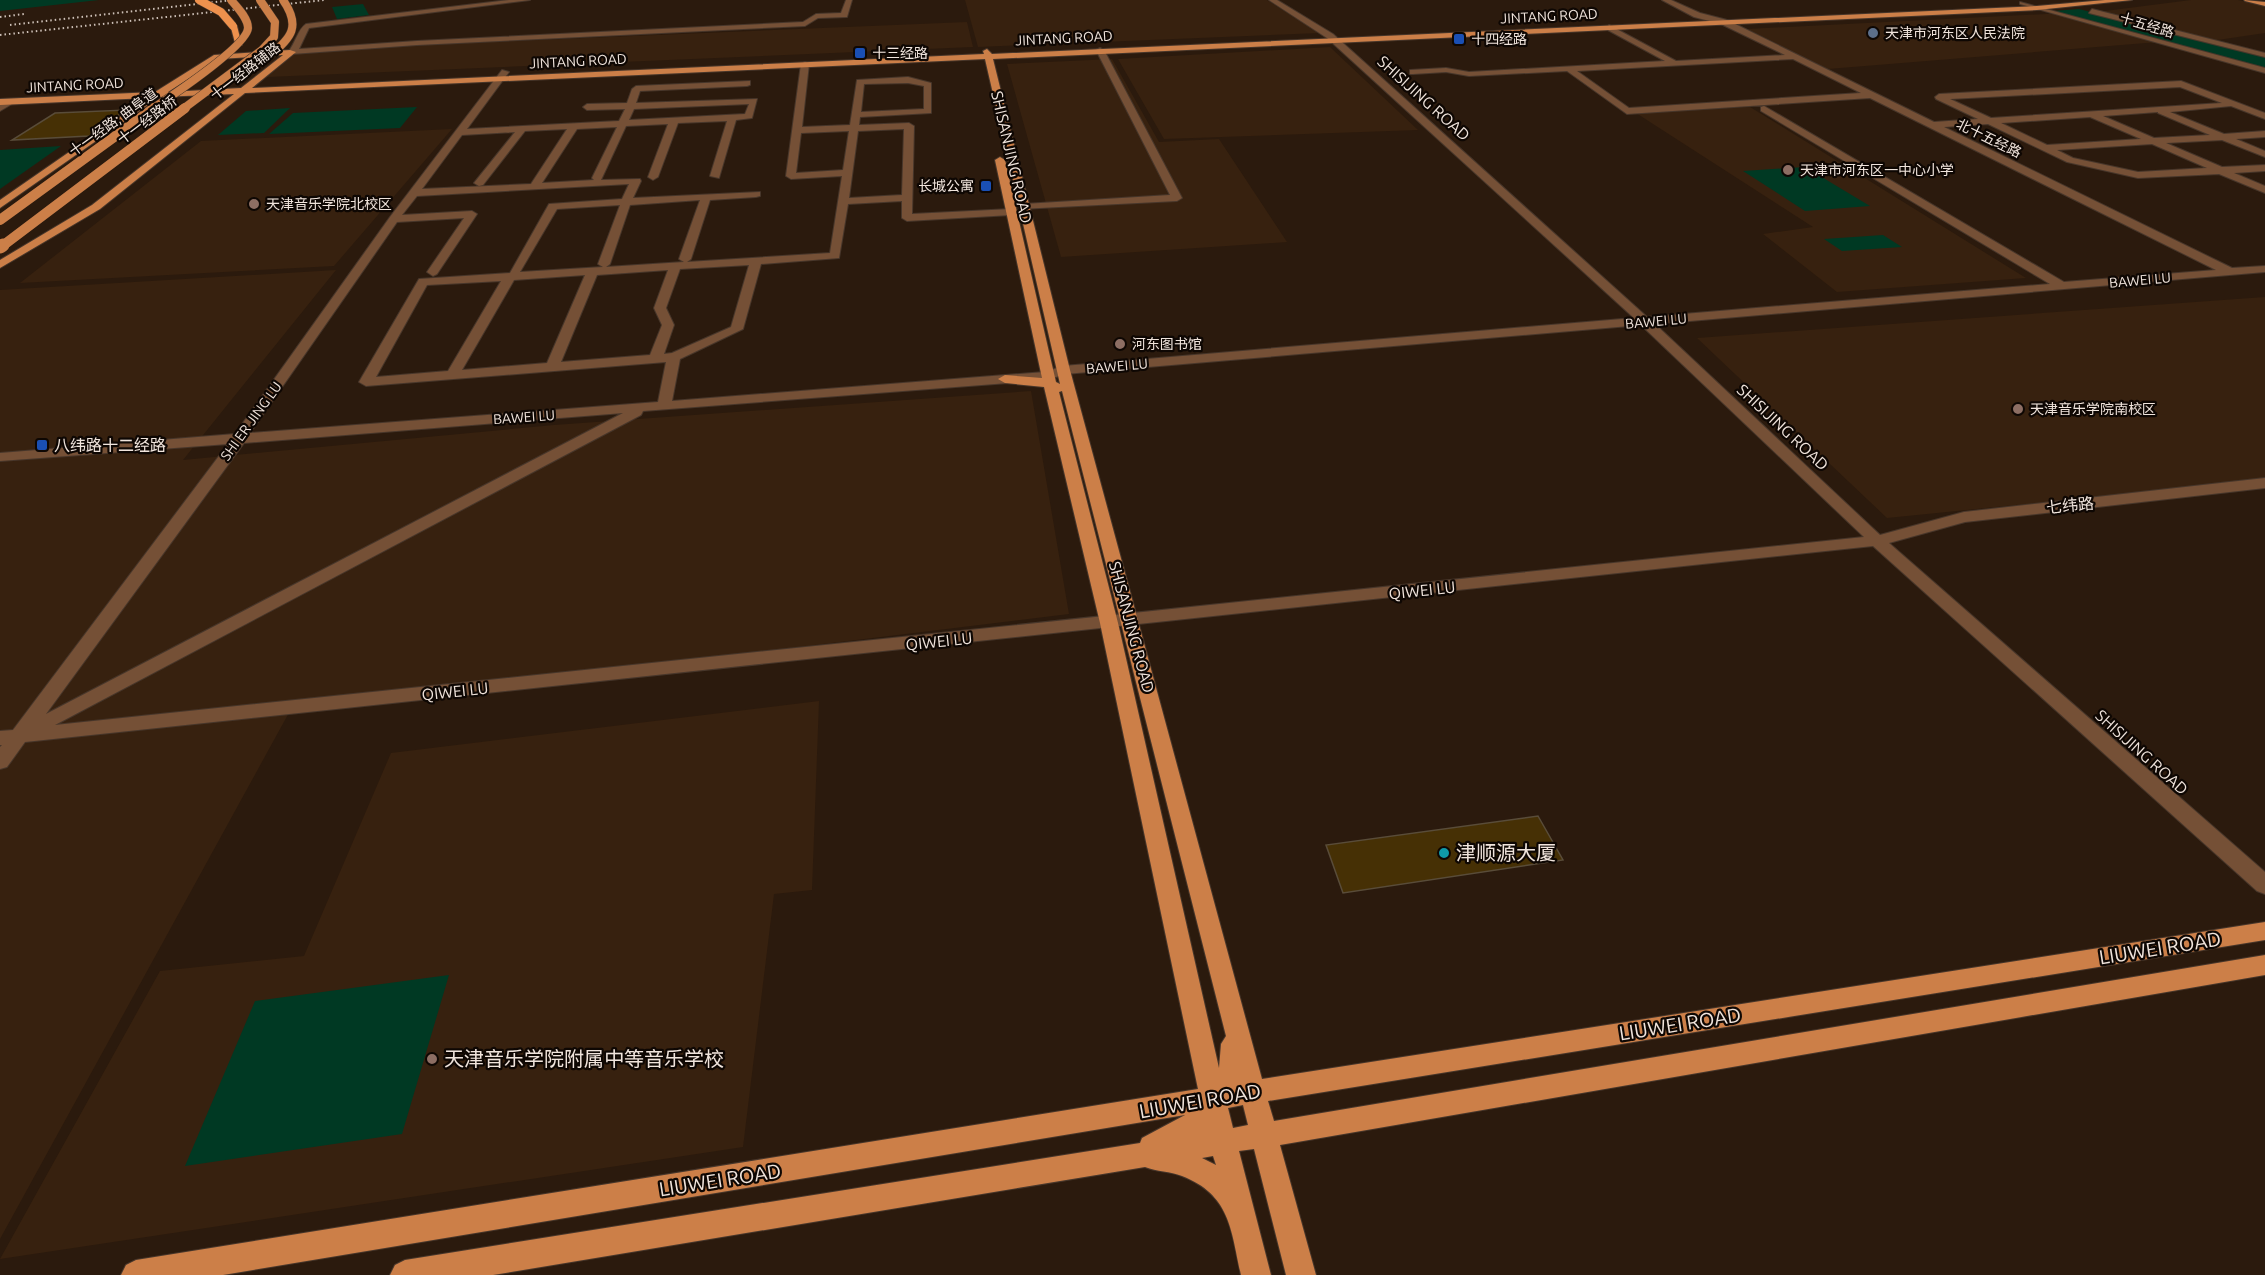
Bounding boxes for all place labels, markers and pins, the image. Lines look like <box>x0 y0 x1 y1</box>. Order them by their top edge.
place label: 天津市河东区人民法院 <box>1885 25 2025 41</box>
marker: 天津市河东区人民法院 <box>1866 26 1880 40</box>
place label: 十四经路 <box>1471 31 1527 47</box>
marker: 十四经路 <box>1452 32 1466 46</box>
place label: 十三经路 <box>872 45 928 61</box>
marker: 十三经路 <box>853 46 867 60</box>
place label: 天津市河东区一中心小学 <box>1800 162 1954 178</box>
marker: 天津市河东区一中心小学 <box>1781 163 1795 177</box>
place label: 长城公寓 <box>918 178 974 194</box>
marker: 长城公寓 <box>979 179 993 193</box>
place label: 天津音乐学院北校区 <box>266 196 392 212</box>
marker: 天津音乐学院北校区 <box>247 197 261 211</box>
place label: 河东图书馆 <box>1132 336 1202 352</box>
marker: 河东图书馆 <box>1113 337 1127 351</box>
place label: 天津音乐学院南校区 <box>2030 401 2156 417</box>
marker: 天津音乐学院南校区 <box>2011 402 2025 416</box>
place label: 八纬路十二经路 <box>54 436 166 454</box>
marker: 八纬路十二经路 <box>35 438 49 452</box>
place label: 津顺源大厦 <box>1456 841 1556 864</box>
marker: 津顺源大厦 <box>1437 846 1451 860</box>
place label: 天津音乐学院附属中等音乐学校 <box>444 1047 724 1070</box>
marker: 天津音乐学院附属中等音乐学校 <box>425 1052 439 1066</box>

